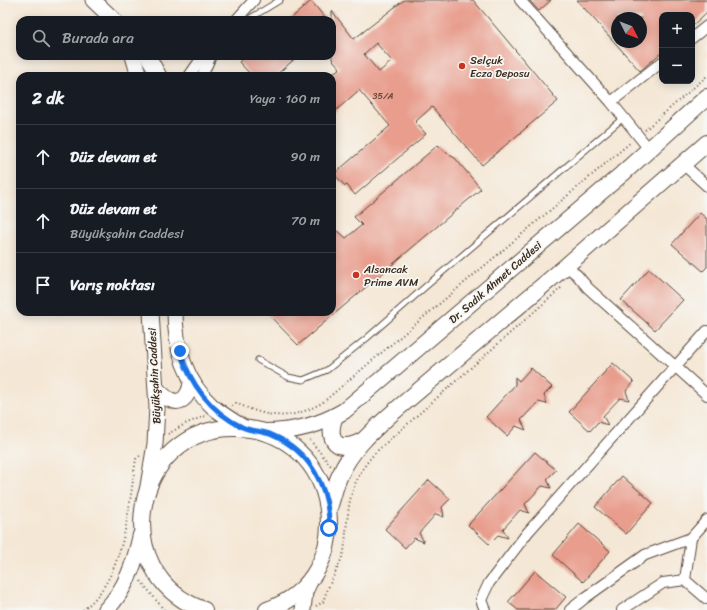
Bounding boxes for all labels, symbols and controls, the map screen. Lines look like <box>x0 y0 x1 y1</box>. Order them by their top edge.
north arrow <box>611 12 647 48</box>
map controls <box>659 12 695 84</box>
button: + <box>659 12 695 48</box>
search box <box>16 16 336 60</box>
text: Burada ara <box>62 25 134 51</box>
icon: search <box>30 27 52 49</box>
button: − <box>659 48 695 84</box>
place label: Selçuk Ecza Deposu <box>470 51 530 83</box>
marker: Selçuk Ecza Deposu <box>457 61 467 71</box>
text: 2 dk <box>32 83 64 113</box>
text: Yaya · 160 m <box>250 87 320 110</box>
house number: 35/A <box>373 88 393 104</box>
text: Düz devam et <box>70 144 157 170</box>
text: 90 m <box>290 145 320 168</box>
icon: ahead <box>32 146 54 168</box>
text: Düz devam et <box>70 196 157 222</box>
text: 70 m <box>291 209 320 232</box>
icon: ahead <box>32 210 54 232</box>
text: Büyükşahin Caddesi <box>70 222 184 245</box>
street label: Dr. Sadık Ahmet Caddesi <box>444 236 547 328</box>
place label: Alsancak Prime AVM <box>363 260 419 292</box>
marker: Alsancak Prime AVM <box>351 270 361 280</box>
text: Varış noktası <box>70 272 155 298</box>
icon: arrive <box>32 274 54 296</box>
street label: Büyükşahin Caddesi <box>142 326 167 424</box>
route end <box>171 342 189 360</box>
route start <box>320 519 338 537</box>

